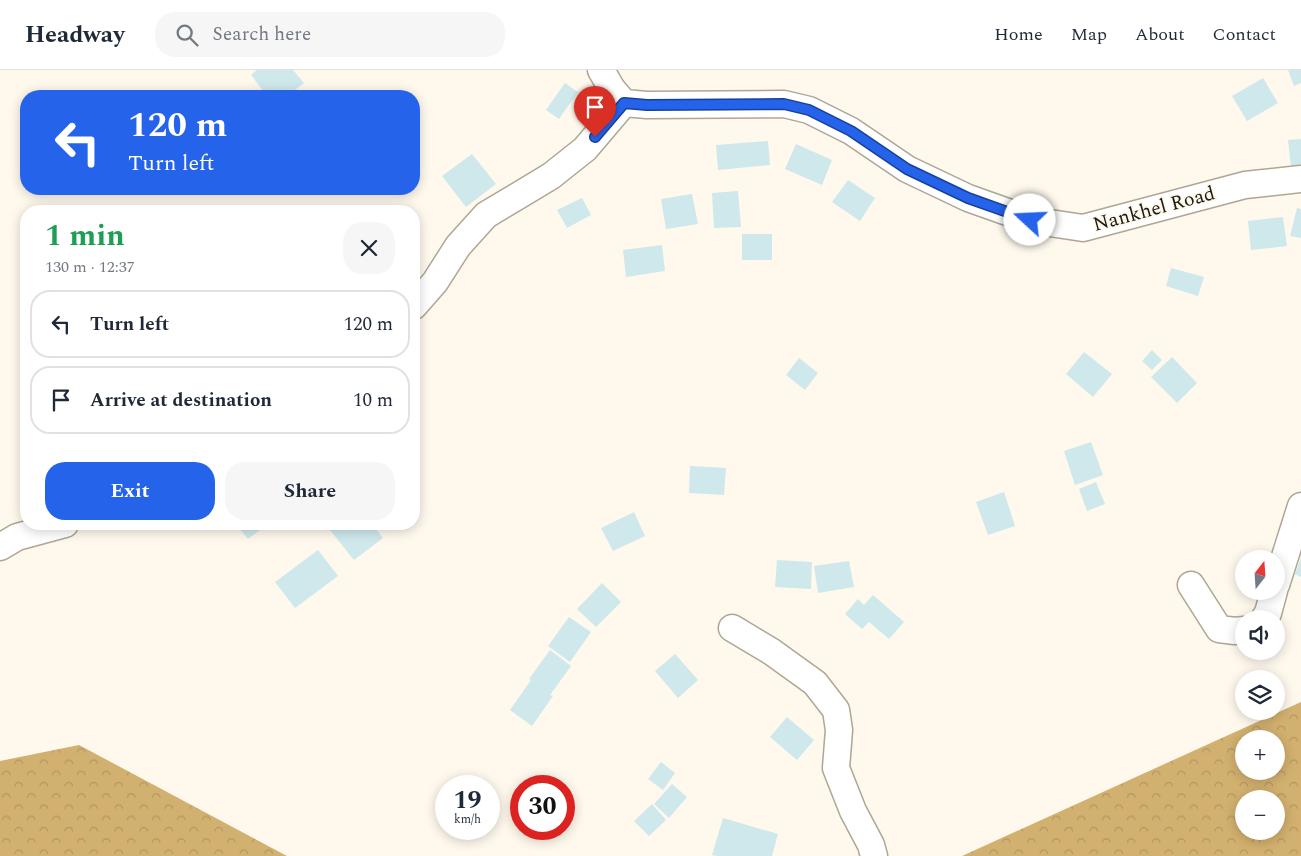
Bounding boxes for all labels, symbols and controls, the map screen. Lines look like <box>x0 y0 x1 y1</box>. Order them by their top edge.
search box <box>155 12 505 57</box>
text: Headway <box>25 17 125 53</box>
text: Search here <box>213 20 311 49</box>
icon: search <box>173 21 201 49</box>
text: Home <box>994 21 1043 48</box>
text: Map <box>1071 21 1107 48</box>
text: About <box>1135 21 1185 48</box>
text: Contact <box>1213 21 1276 48</box>
pin <box>574 86 616 137</box>
icon: arrive <box>581 93 609 121</box>
text: 120 m <box>128 99 227 152</box>
icon: left <box>45 110 110 175</box>
text: Turn left <box>128 147 214 180</box>
street label: Nankhel Road <box>1090 178 1218 240</box>
position arrow <box>1003 193 1055 245</box>
text: 1 min <box>45 213 125 259</box>
button: close <box>343 222 395 274</box>
text: 130 m · 12:37 <box>45 255 135 279</box>
icon: left <box>47 310 75 338</box>
text: Turn left <box>90 310 169 339</box>
text: 120 m <box>343 310 393 339</box>
icon: arrive <box>47 386 75 414</box>
text: Arrive at destination <box>90 386 272 415</box>
text: 10 m <box>353 386 393 415</box>
button: Exit <box>45 462 215 520</box>
button: Share <box>225 462 395 520</box>
north arrow <box>1235 550 1285 600</box>
map controls <box>1235 550 1285 840</box>
button: sound <box>1235 610 1285 660</box>
button: layers <box>1235 670 1285 720</box>
button: + <box>1235 730 1285 780</box>
speed limit sign: 30 <box>510 775 575 840</box>
text: 19 <box>453 782 482 820</box>
button: − <box>1235 790 1285 840</box>
text: km/h <box>454 810 481 829</box>

